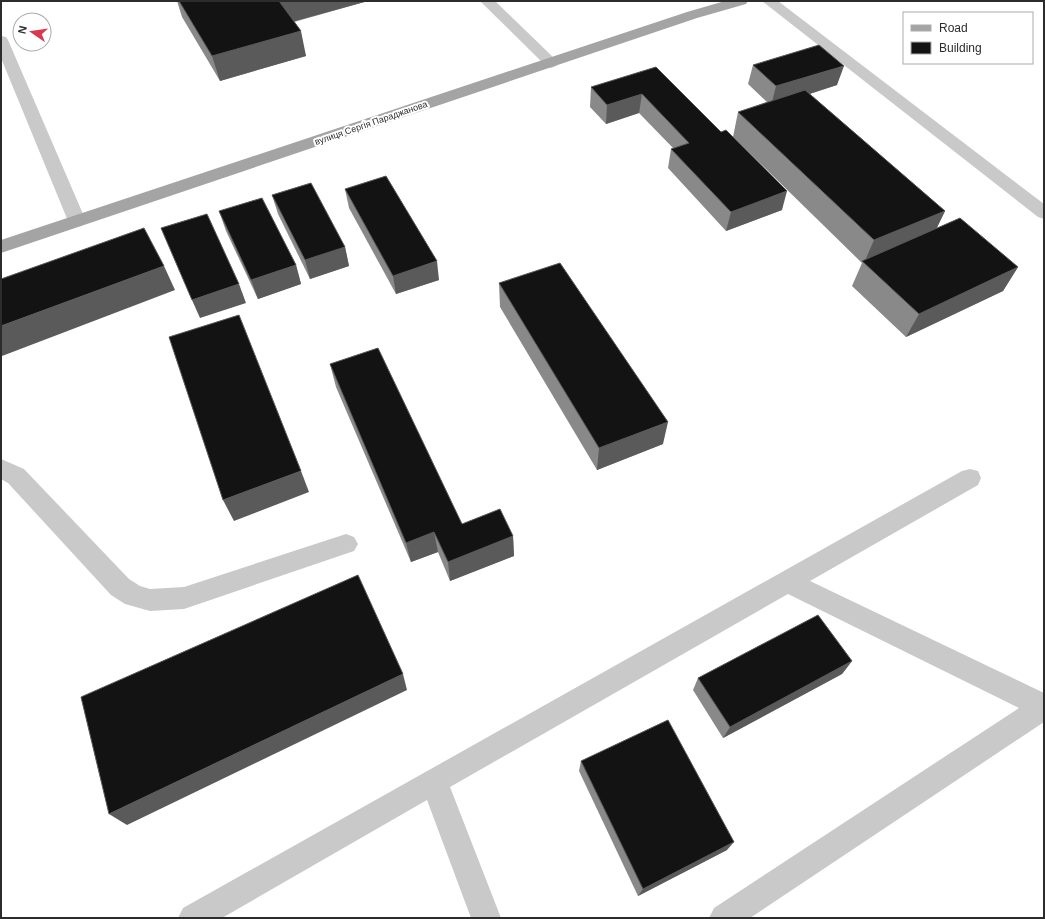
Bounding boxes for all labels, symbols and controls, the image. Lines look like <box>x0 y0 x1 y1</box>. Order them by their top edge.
north arrow <box>12 12 52 52</box>
legend <box>903 12 1033 64</box>
text: Road <box>939 21 968 35</box>
text: N <box>16 24 29 35</box>
text: Building <box>939 41 982 55</box>
street label: вулиця Сергія Параджанова <box>313 99 429 147</box>

